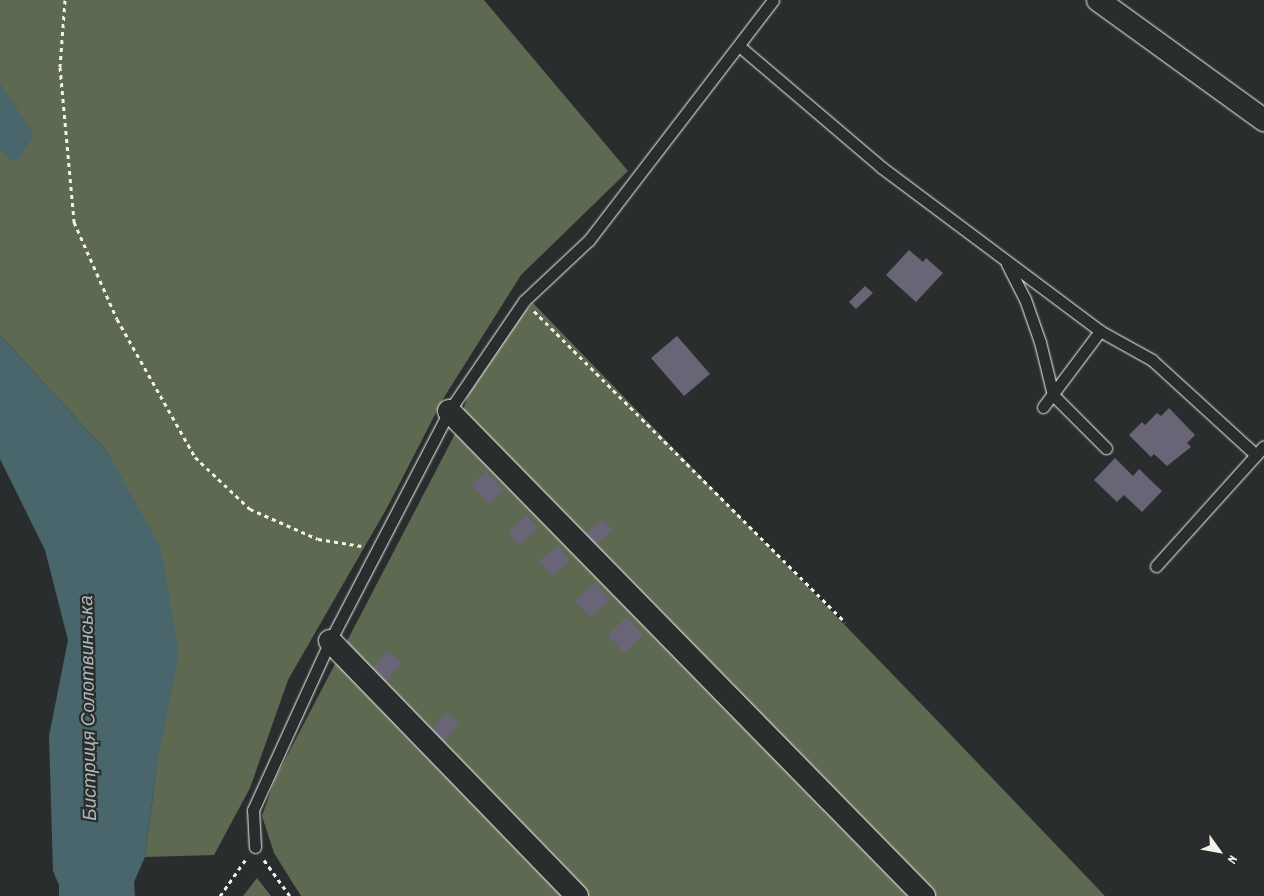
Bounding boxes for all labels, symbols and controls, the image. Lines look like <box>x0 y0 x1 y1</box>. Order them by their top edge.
water label: Бистриця Солотвинська <box>78 595 104 821</box>
north arrow <box>1194 826 1244 876</box>
text: N <box>1221 851 1242 867</box>

